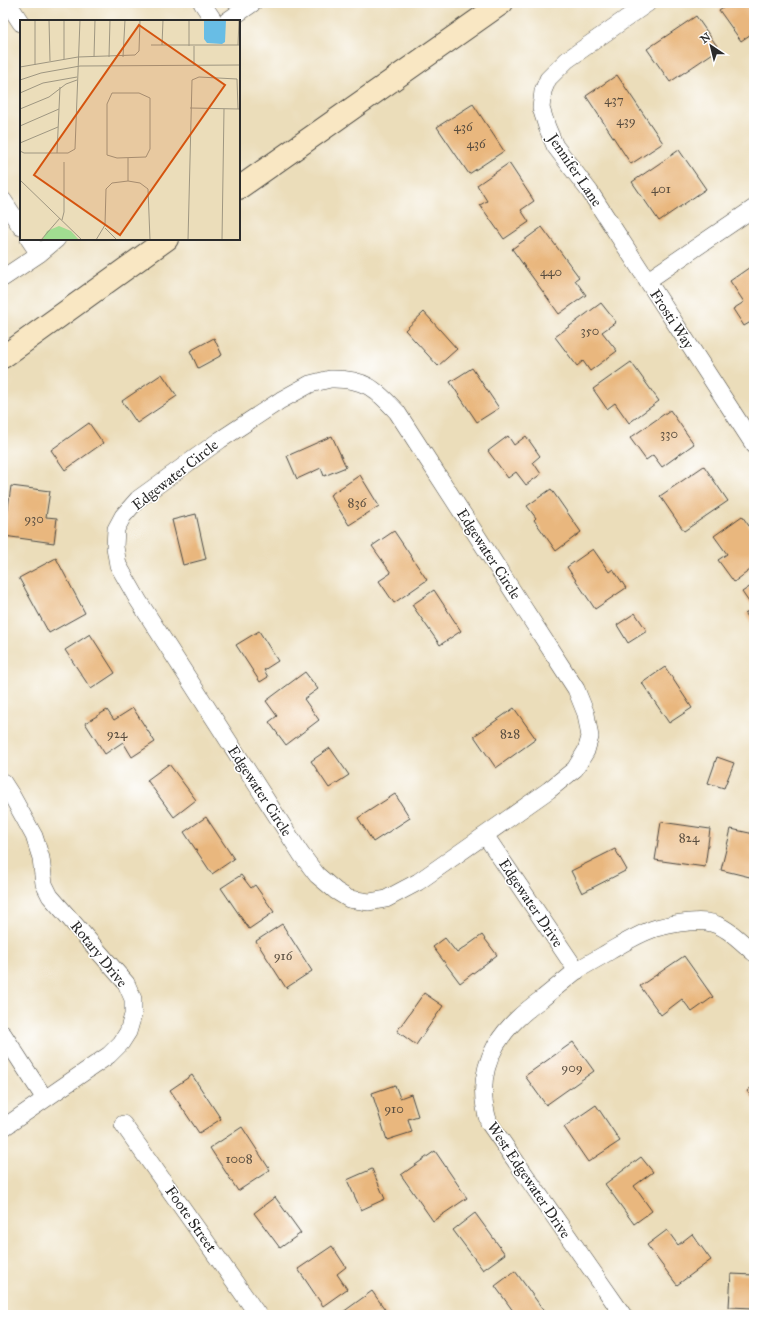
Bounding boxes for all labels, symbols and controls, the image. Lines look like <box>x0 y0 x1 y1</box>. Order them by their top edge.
inset map <box>20 20 240 240</box>
north arrow <box>691 26 731 66</box>
text: N <box>698 30 714 46</box>
house number: 437 <box>604 92 624 108</box>
house number: 439 <box>616 113 636 129</box>
house number: 436 <box>453 119 473 135</box>
street label: Jennifer Lane <box>542 128 606 210</box>
house number: 436 <box>466 136 486 152</box>
house number: 401 <box>651 181 671 197</box>
house number: 440 <box>540 264 562 280</box>
street label: Frosti Way <box>646 286 698 353</box>
house number: 350 <box>581 323 599 339</box>
house number: 330 <box>660 426 678 442</box>
street label: Edgewater Circle <box>128 436 222 514</box>
house number: 836 <box>348 495 367 511</box>
street label: Edgewater Circle <box>453 505 525 603</box>
house number: 930 <box>24 511 44 527</box>
house number: 924 <box>107 726 128 742</box>
house number: 828 <box>500 726 520 742</box>
street label: Edgewater Circle <box>224 742 296 840</box>
house number: 824 <box>679 830 700 846</box>
street label: Edgewater Drive <box>495 855 567 951</box>
street label: Rotary Drive <box>67 917 131 991</box>
house number: 916 <box>274 948 293 964</box>
house number: 909 <box>561 1060 583 1076</box>
house number: 910 <box>384 1101 404 1117</box>
street label: West Edgewater Drive <box>483 1118 575 1242</box>
house number: 1008 <box>225 1151 253 1167</box>
street label: Foote Street <box>162 1182 221 1256</box>

